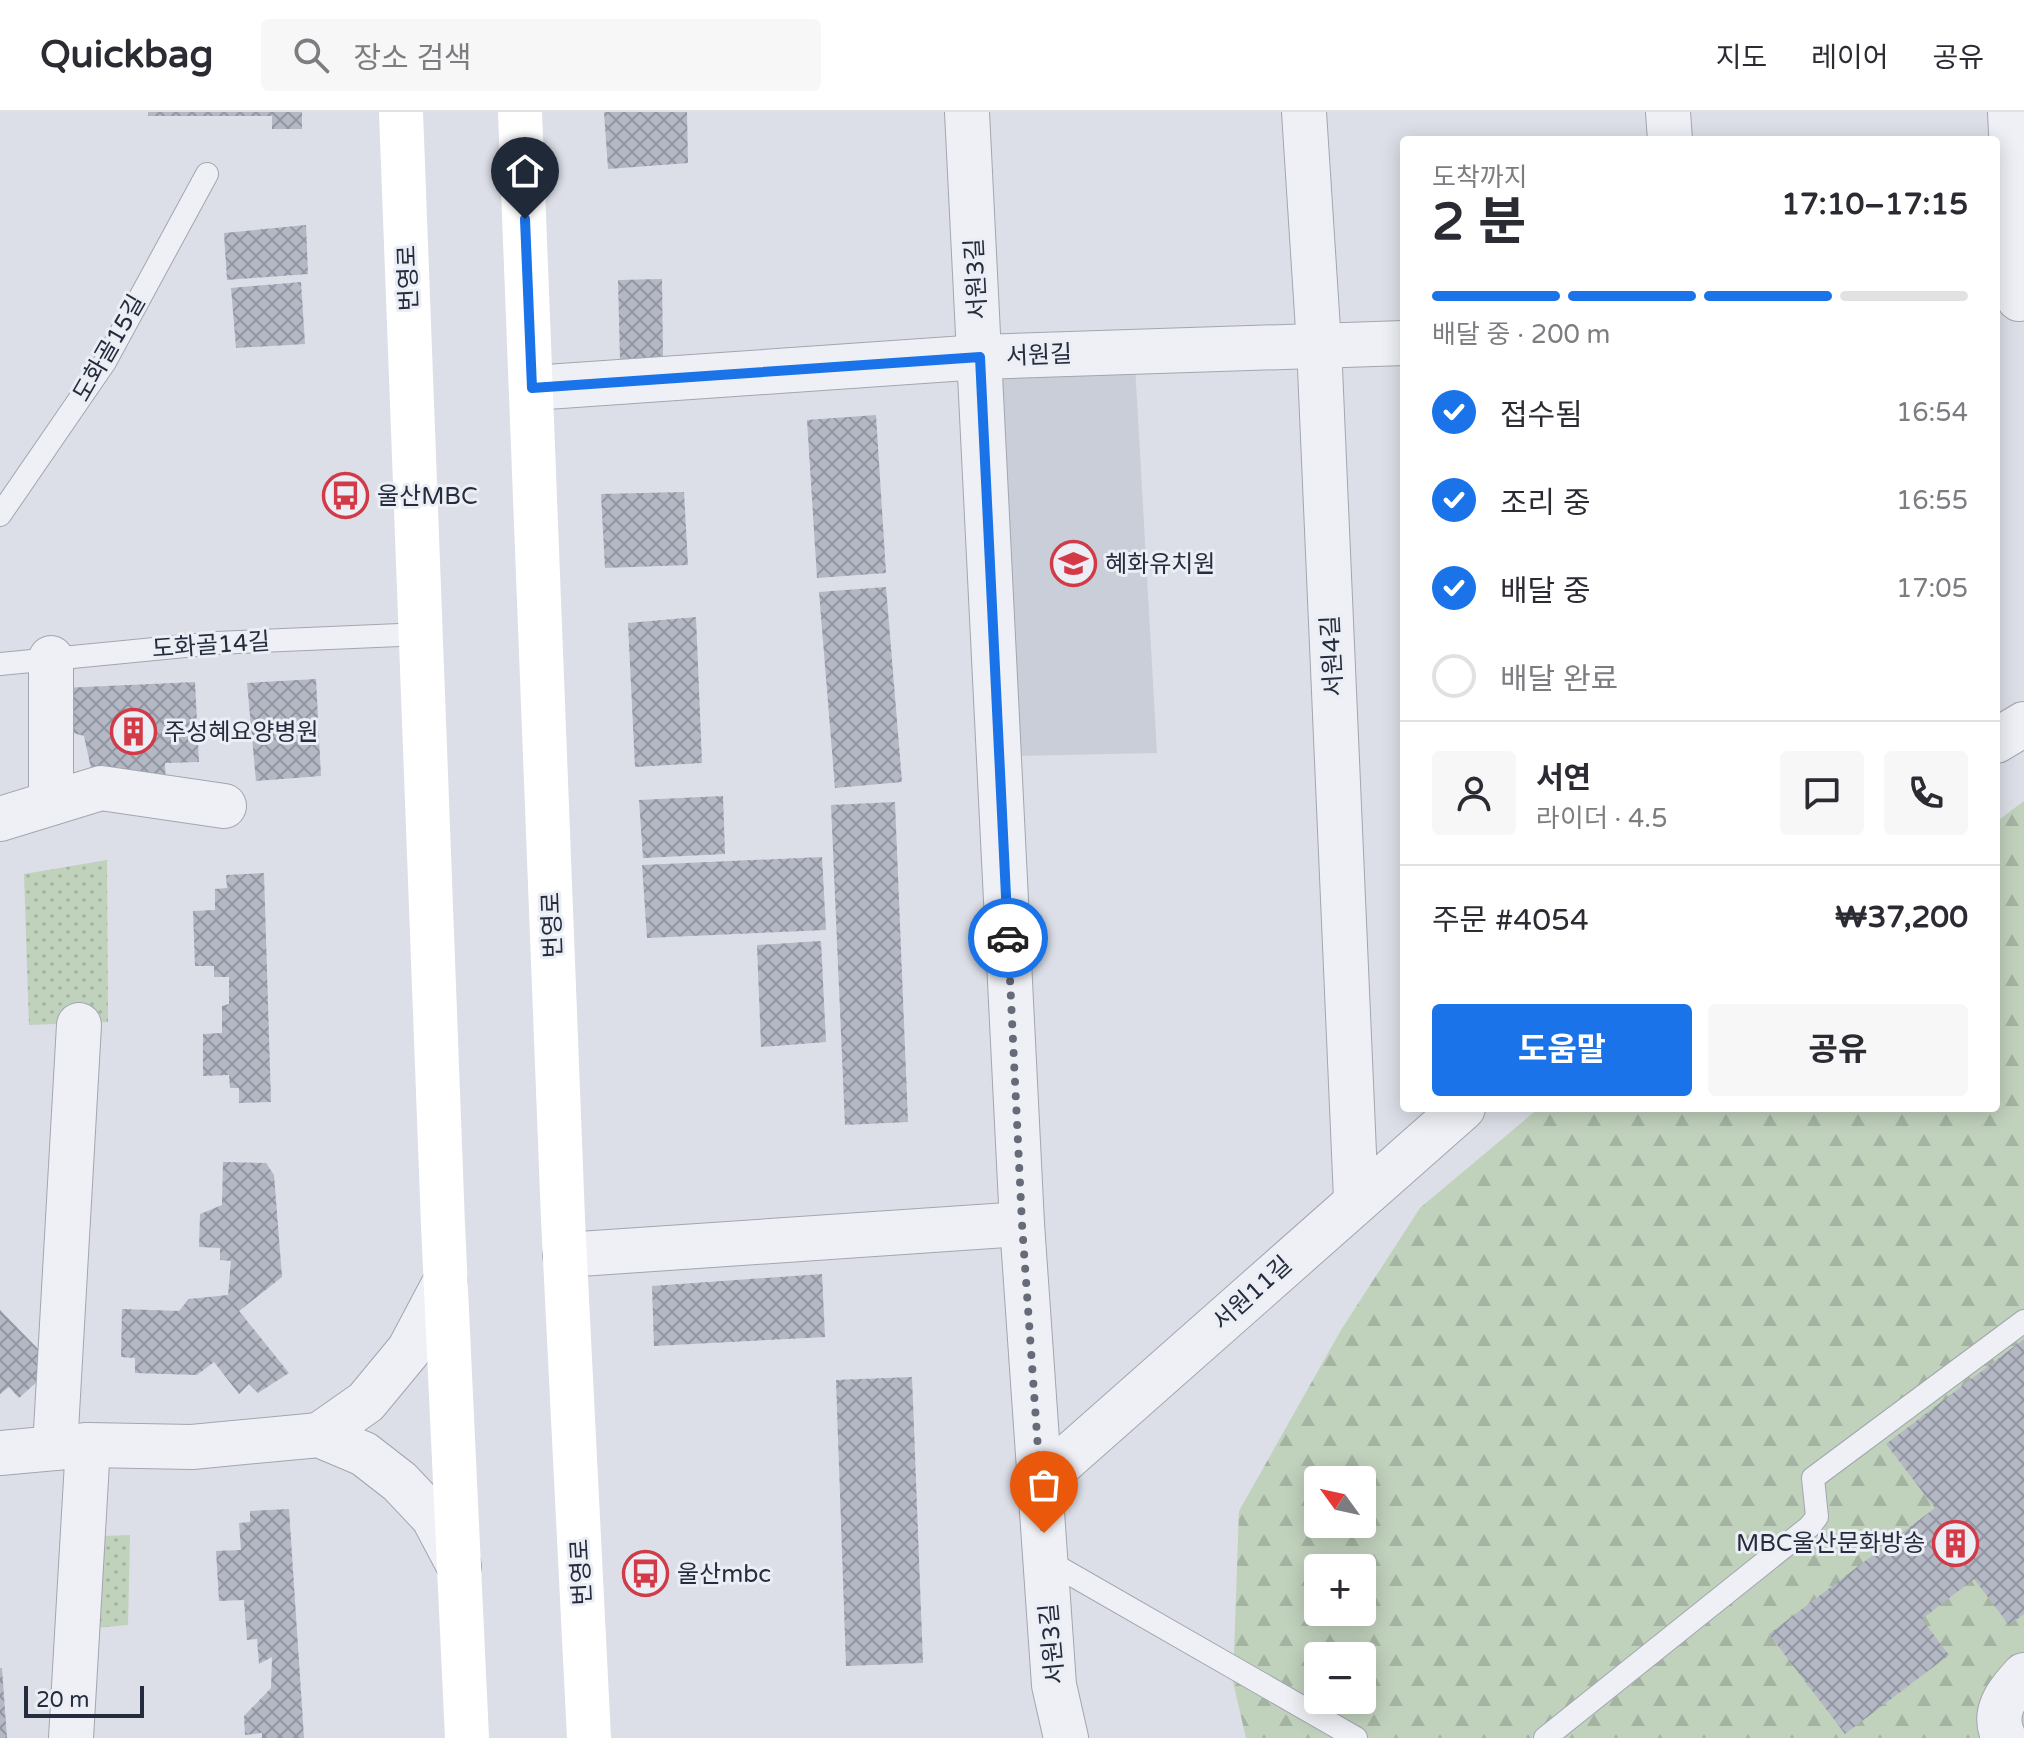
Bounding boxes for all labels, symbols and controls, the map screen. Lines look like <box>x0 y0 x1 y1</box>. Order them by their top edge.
search box <box>261 19 821 91</box>
text: Quickbag <box>40 32 213 78</box>
icon: search <box>289 33 333 77</box>
text: 장소 검색 <box>353 40 472 77</box>
text: 지도 <box>1716 41 1767 75</box>
text: 레이어 <box>1811 41 1888 75</box>
text: 공유 <box>1932 41 1984 75</box>
pin <box>491 137 559 219</box>
icon: home <box>503 149 547 193</box>
text: 도착까지 <box>1432 162 1528 193</box>
text: 17:10–17:15 <box>1781 186 1968 223</box>
text: 2 분 <box>1432 191 1526 254</box>
street label: 서원3길 <box>960 238 993 320</box>
street label: 번영로 <box>393 244 424 312</box>
street label: 도화골15길 <box>67 290 152 407</box>
text: 배달 중 · 200 m <box>1432 319 1610 350</box>
street label: 서원길 <box>1005 340 1073 371</box>
icon: check <box>1432 390 1476 434</box>
text: 접수됨 <box>1500 397 1583 434</box>
text: 16:54 <box>1896 397 1968 428</box>
bus stop icon: 울산MBC <box>322 472 370 520</box>
icon: check <box>1432 478 1476 522</box>
place label: 울산MBC <box>377 482 478 511</box>
text: 조리 중 <box>1500 485 1591 522</box>
text: 16:55 <box>1896 485 1968 516</box>
school or university icon: 혜화유치원 <box>1050 540 1098 588</box>
place label: 혜화유치원 <box>1105 550 1215 579</box>
icon: check <box>1432 566 1476 610</box>
text: 배달 중 <box>1500 573 1591 610</box>
text: 17:05 <box>1896 573 1968 604</box>
street label: 서원4길 <box>1316 615 1349 697</box>
street label: 도화골14길 <box>151 627 271 664</box>
text: 배달 완료 <box>1500 661 1618 698</box>
building icon: 주성혜요양병원 <box>109 708 157 756</box>
place label: 주성혜요양병원 <box>164 718 319 747</box>
button: person <box>1432 751 1516 835</box>
button: chat <box>1780 751 1864 835</box>
button: phone <box>1884 751 1968 835</box>
text: 서연 <box>1536 760 1591 797</box>
text: 라이더 · 4.5 <box>1536 803 1667 834</box>
street label: 번영로 <box>537 891 568 959</box>
courier <box>968 898 1048 978</box>
text: ₩37,200 <box>1835 899 1968 936</box>
text: 주문 #4054 <box>1432 902 1589 939</box>
icon: car <box>986 916 1030 960</box>
button: 도움말 <box>1432 1004 1692 1096</box>
button: 공유 <box>1708 1004 1968 1096</box>
street label: 서원11길 <box>1207 1250 1298 1336</box>
pin <box>1010 1451 1078 1533</box>
icon: bag <box>1022 1463 1066 1507</box>
north arrow <box>1304 1466 1376 1538</box>
map controls <box>1304 1466 1376 1714</box>
building icon: MBC울산문화방송 <box>1932 1519 1980 1567</box>
place label: MBC울산문화방송 <box>1736 1529 1925 1558</box>
street label: 번영로 <box>565 1538 598 1606</box>
bus stop icon: 울산mbc <box>622 1550 670 1598</box>
button: + <box>1304 1554 1376 1626</box>
place label: 울산mbc <box>677 1560 771 1589</box>
street label: 서원3길 <box>1035 1602 1070 1686</box>
button: − <box>1304 1642 1376 1714</box>
scale bar <box>24 1682 144 1718</box>
text: 20 m <box>36 1687 90 1713</box>

